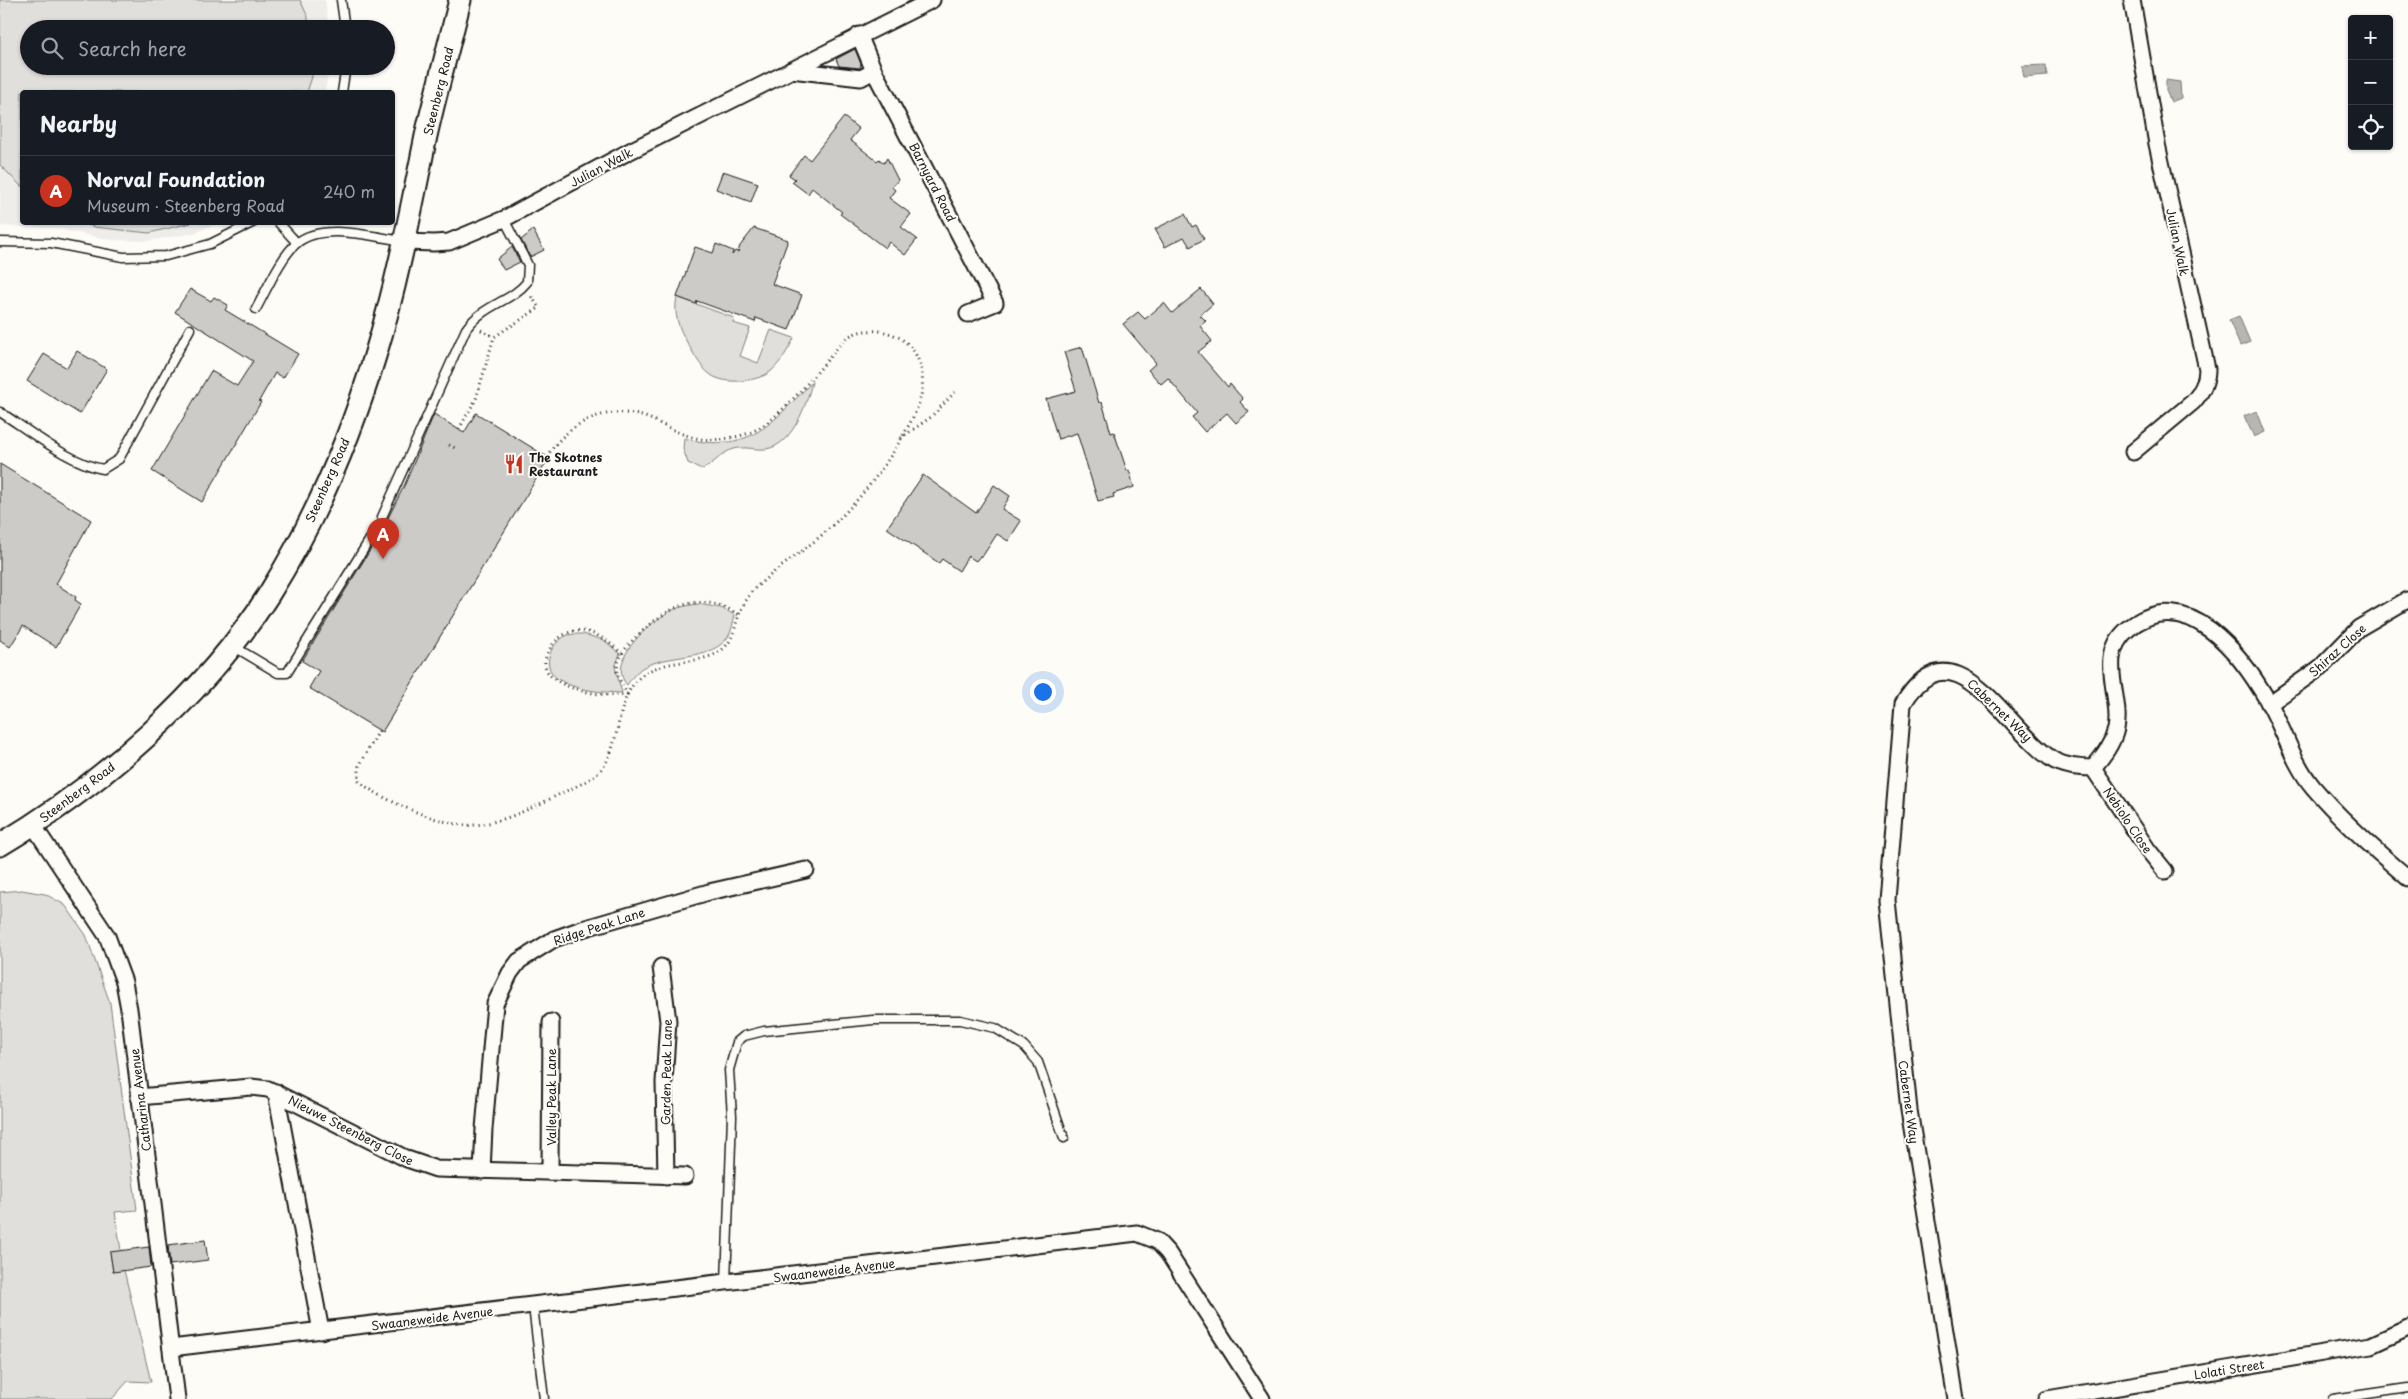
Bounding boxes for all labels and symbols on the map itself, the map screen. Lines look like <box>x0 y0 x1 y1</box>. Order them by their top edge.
street label: Steenberg Road <box>418 45 458 137</box>
street label: Barnyard Road <box>905 139 961 225</box>
street label: Julian Walk <box>566 143 636 191</box>
street label: Julian Walk <box>2162 206 2194 278</box>
street label: Steenberg Road <box>300 435 354 525</box>
place label: The Skotnes Restaurant <box>529 448 602 480</box>
restaurant icon: The Skotnes Restaurant <box>503 453 525 475</box>
pin: A <box>367 518 399 559</box>
street label: Shiraz Close <box>2304 619 2370 681</box>
street label: Cabernet Way <box>1964 674 2037 746</box>
your location <box>1030 679 1056 705</box>
street label: Steenberg Road <box>35 758 119 826</box>
street label: Nebiolo Close <box>2099 783 2157 857</box>
street label: Ridge Peak Lane <box>551 903 647 949</box>
street label: Garden Peak Lane <box>656 1018 676 1125</box>
street label: Catharina Avenue <box>125 1047 155 1152</box>
street label: Valley Peak Lane <box>542 1048 560 1146</box>
street label: Cabernet Way <box>1894 1059 1924 1145</box>
street label: Nieuwe Steenberg Close <box>285 1091 417 1169</box>
street label: Swaaneweide Avenue <box>772 1254 896 1286</box>
street label: Swaaneweide Avenue <box>370 1302 494 1334</box>
street label: Lolati Street <box>2193 1355 2266 1383</box>

